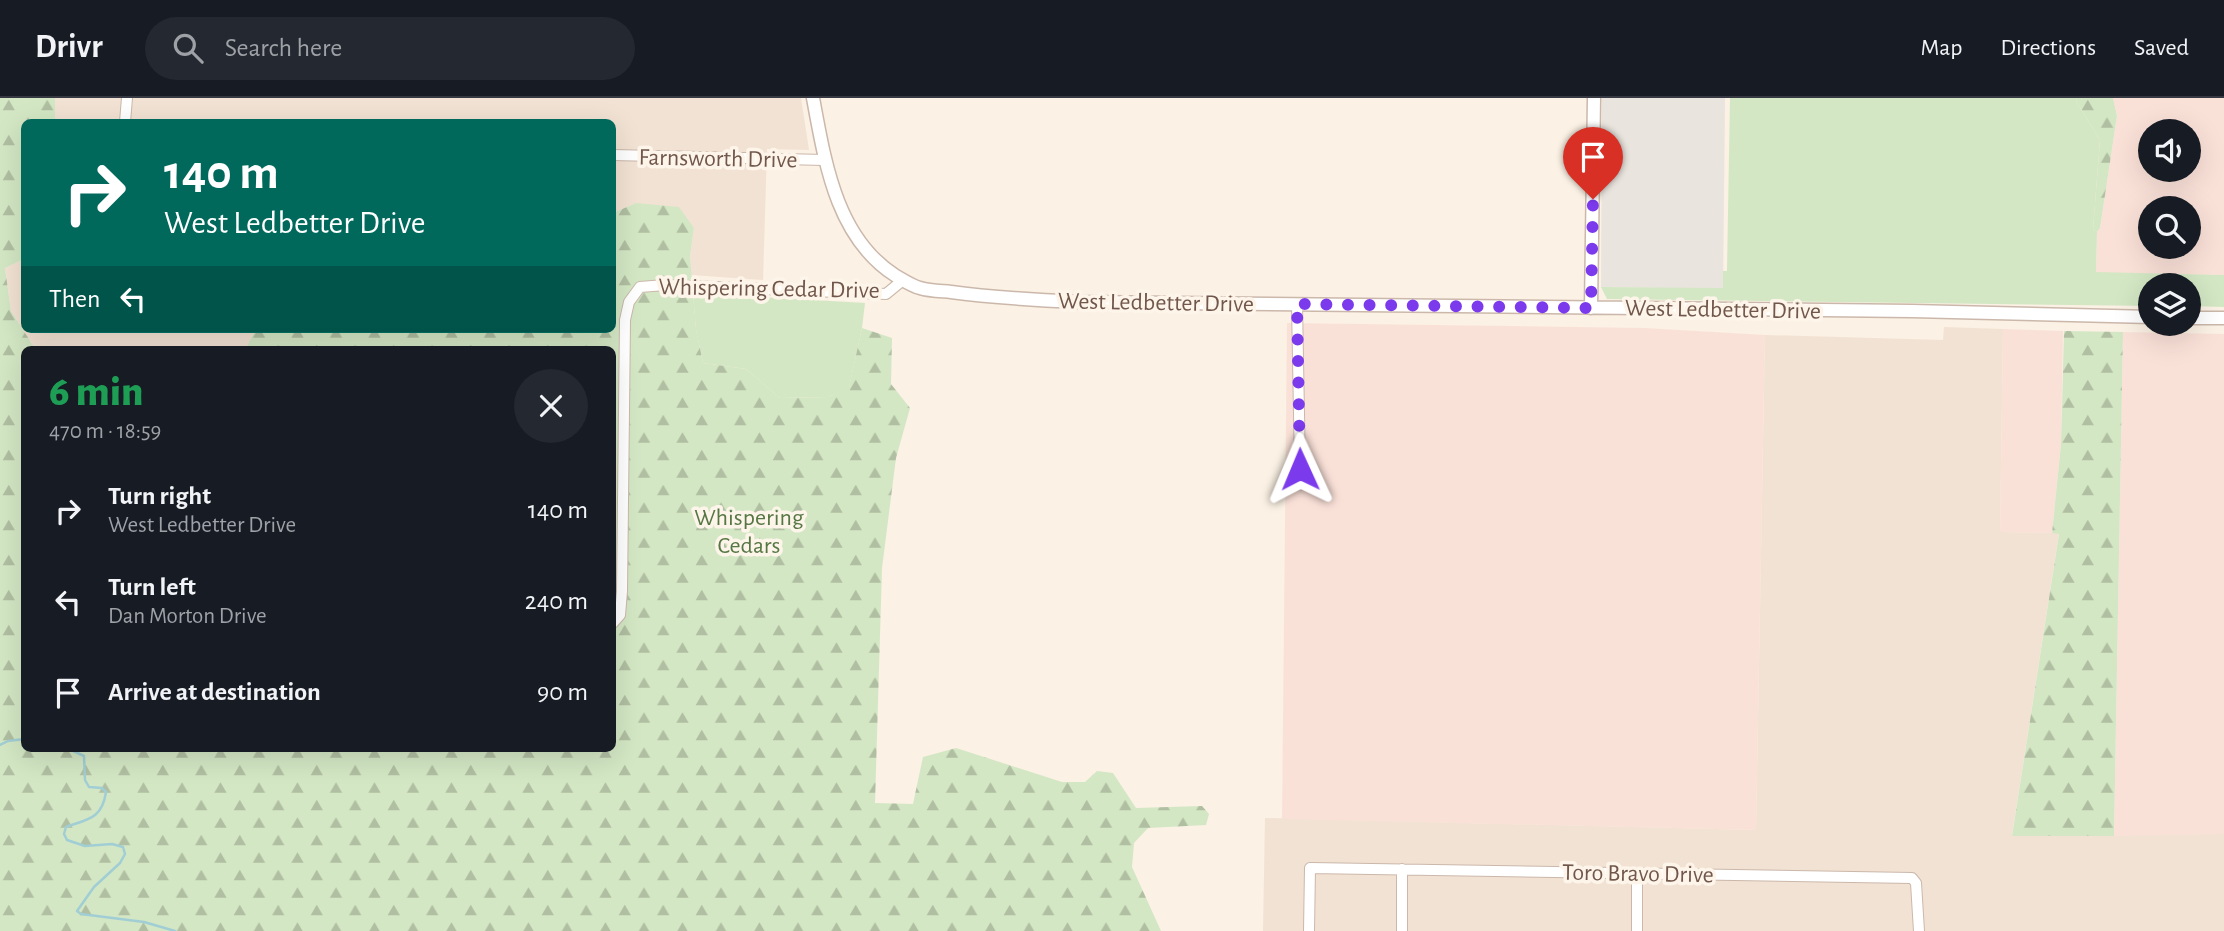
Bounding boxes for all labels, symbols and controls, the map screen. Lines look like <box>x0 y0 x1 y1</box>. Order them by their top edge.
search box <box>145 17 635 80</box>
icon: search <box>169 29 207 67</box>
text: Drivr <box>35 31 103 64</box>
text: Search here <box>225 35 342 61</box>
text: Map <box>1920 36 1962 60</box>
text: Directions <box>2000 36 2096 60</box>
text: Saved <box>2134 36 2189 60</box>
map controls <box>2138 119 2201 336</box>
button: sound <box>2138 119 2201 182</box>
pin <box>1563 127 1623 199</box>
icon: arrive <box>1574 138 1612 176</box>
street label: Farnsworth Drive <box>638 146 798 172</box>
icon: right <box>49 147 140 238</box>
text: 140 m <box>164 149 279 198</box>
button: search <box>2138 196 2201 259</box>
text: West Ledbetter Drive <box>164 207 426 239</box>
button: layers <box>2138 273 2201 336</box>
street label: Whispering Cedar Drive <box>658 275 880 303</box>
icon: left <box>114 280 152 318</box>
text: Then <box>49 286 100 312</box>
street label: West Ledbetter Drive <box>1058 289 1254 317</box>
street label: West Ledbetter Drive <box>1625 296 1821 324</box>
button: close <box>514 369 588 443</box>
text: 6 min <box>49 371 144 413</box>
text: 470 m · 18:59 <box>49 420 161 443</box>
position arrow <box>1263 432 1337 506</box>
text: Turn right <box>108 483 211 509</box>
icon: right <box>49 492 87 530</box>
text: 140 m <box>528 497 588 523</box>
park label: Whispering Cedars <box>694 506 804 558</box>
text: West Ledbetter Drive <box>108 514 296 537</box>
text: Turn left <box>108 574 196 600</box>
icon: left <box>49 583 87 621</box>
text: 240 m <box>525 588 588 614</box>
text: Dan Morton Drive <box>108 605 267 628</box>
icon: arrive <box>49 674 87 712</box>
text: Arrive at destination <box>108 679 321 705</box>
text: 90 m <box>537 679 588 705</box>
street label: Toro Bravo Drive <box>1562 861 1714 887</box>

